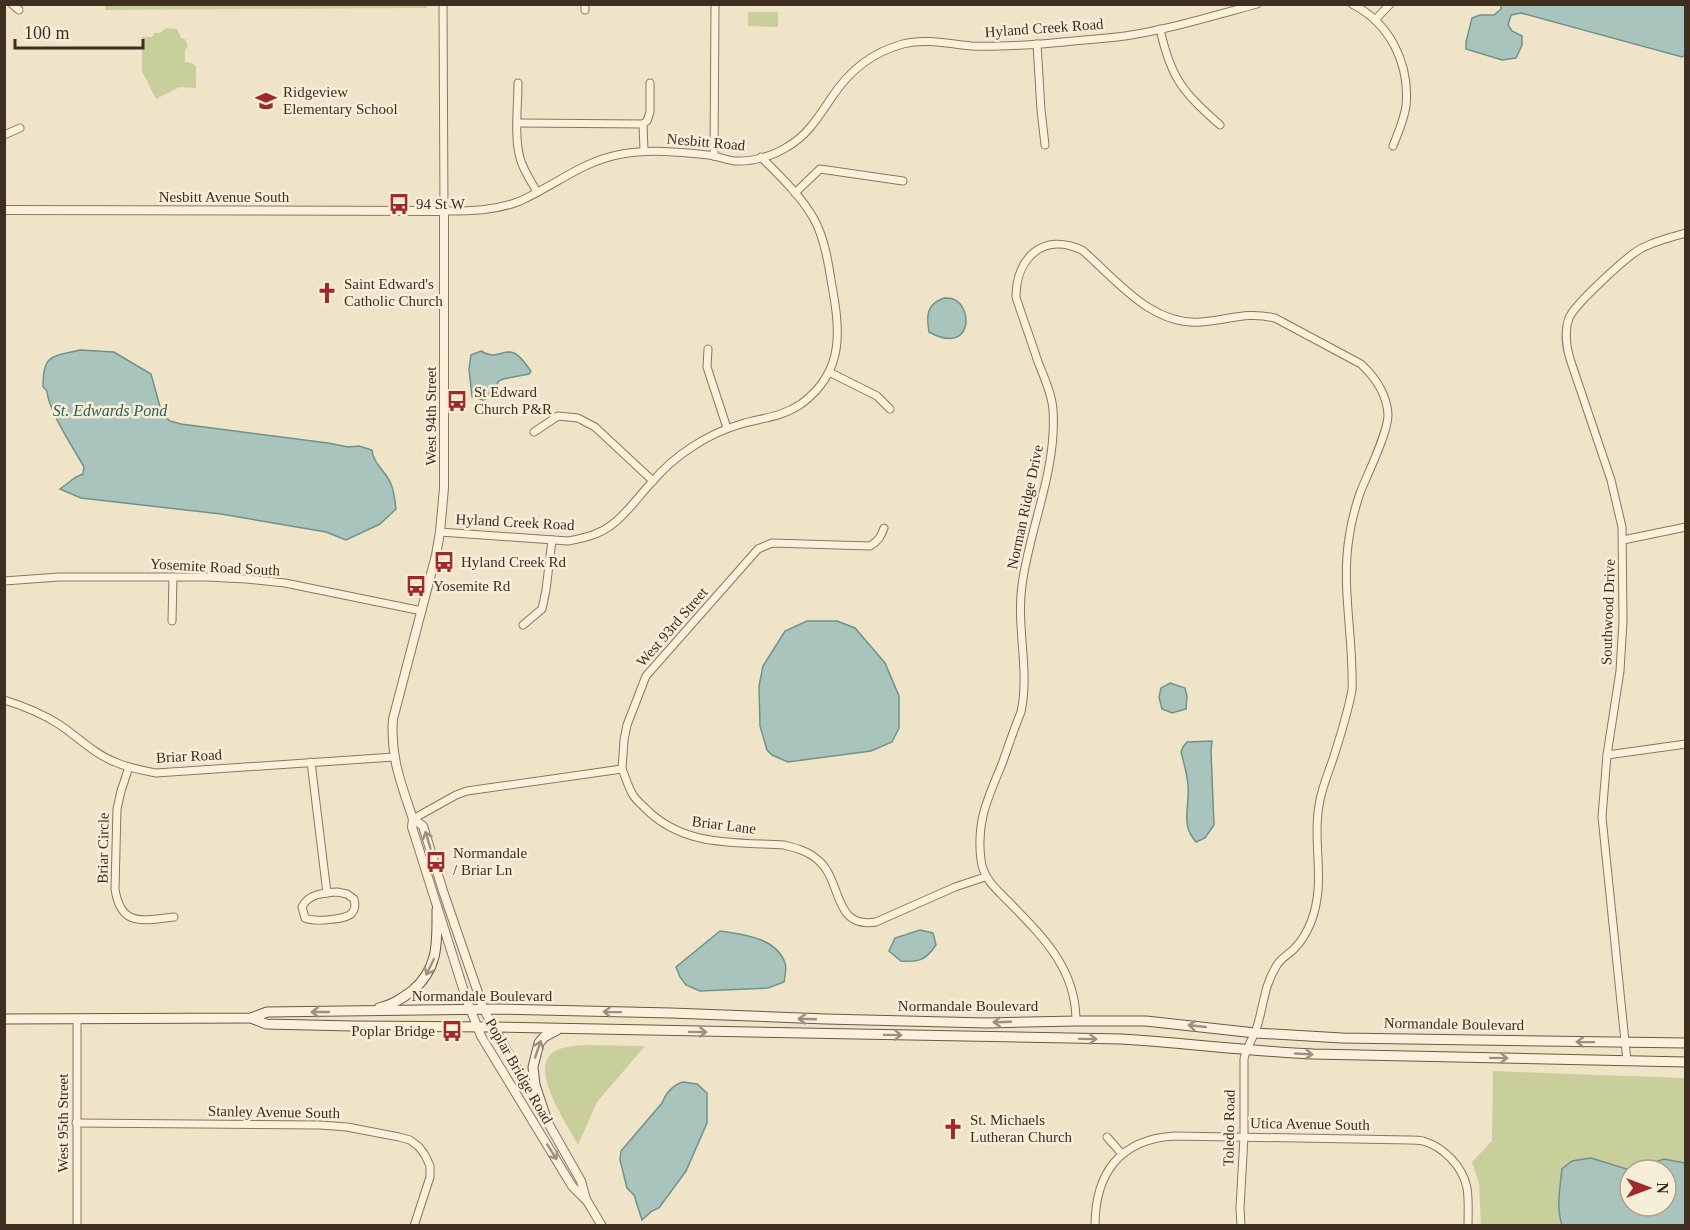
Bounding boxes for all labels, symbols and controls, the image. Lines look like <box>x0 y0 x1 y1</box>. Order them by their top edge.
scale bar <box>15 12 142 50</box>
street label: Hyland Creek Road <box>984 16 1104 40</box>
text: 100 m <box>24 23 70 43</box>
place label: Ridgeview Elementary School <box>283 84 398 117</box>
school or university icon: Ridgeview Elementary School <box>254 89 278 113</box>
street label: Nesbitt Road <box>666 131 746 153</box>
street label: Nesbitt Avenue South <box>159 189 290 205</box>
bus stop icon: 94 St W <box>387 192 411 216</box>
place label: 94 St W <box>416 196 466 212</box>
place label: Saint Edward's Catholic Church <box>344 276 443 309</box>
church icon: Saint Edward's Catholic Church <box>315 281 339 305</box>
street label: West 94th Street <box>423 366 439 465</box>
place label: St Edward Church P&R <box>474 384 552 417</box>
bus stop icon: St Edward Church P&R <box>445 389 469 413</box>
water label: St. Edwards Pond <box>53 402 168 419</box>
street label: Norman Ridge Drive <box>1004 443 1046 571</box>
street label: Hyland Creek Road <box>455 511 575 533</box>
bus stop icon: Hyland Creek Rd <box>432 550 456 574</box>
place label: Hyland Creek Rd <box>461 554 566 570</box>
street label: Yosemite Road South <box>150 556 281 578</box>
street label: Southwood Drive <box>1598 558 1618 665</box>
bus stop icon: Yosemite Rd <box>404 574 428 598</box>
place label: Yosemite Rd <box>433 578 511 594</box>
street label: West 93rd Street <box>633 584 711 670</box>
street label: Briar Road <box>156 746 223 766</box>
street label: Briar Circle <box>94 812 112 884</box>
street label: Briar Lane <box>691 813 757 837</box>
one-way arrow <box>422 831 433 850</box>
place label: Normandale / Briar Ln <box>453 845 527 878</box>
bus stop icon: Normandale / Briar Ln <box>424 850 448 874</box>
one-way arrow <box>423 958 435 976</box>
street label: Normandale Boulevard <box>412 988 553 1004</box>
street label: Normandale Boulevard <box>898 998 1039 1014</box>
one-way arrow <box>311 1006 331 1018</box>
one-way arrow <box>603 1006 623 1017</box>
one-way arrow <box>797 1013 817 1024</box>
street label: Poplar Bridge Road <box>482 1015 556 1127</box>
street label: Normandale Boulevard <box>1384 1015 1525 1033</box>
one-way arrow <box>992 1017 1012 1028</box>
bus stop icon: Poplar Bridge <box>440 1019 464 1043</box>
one-way arrow <box>1187 1020 1207 1031</box>
place label: Poplar Bridge <box>351 1023 435 1039</box>
one-way arrow <box>687 1026 707 1037</box>
one-way arrow <box>882 1029 902 1041</box>
one-way arrow <box>1077 1033 1097 1044</box>
one-way arrow <box>1576 1036 1596 1047</box>
one-way arrow <box>533 1040 544 1059</box>
one-way arrow <box>1293 1048 1313 1059</box>
one-way arrow <box>1488 1053 1508 1064</box>
street label: West 95th Street <box>55 1073 71 1172</box>
street label: Toledo Road <box>1220 1089 1238 1167</box>
street label: Stanley Avenue South <box>208 1103 341 1121</box>
place label: St. Michaels Lutheran Church <box>970 1112 1073 1145</box>
street label: Utica Avenue South <box>1250 1115 1370 1133</box>
church icon: St. Michaels Lutheran Church <box>941 1117 965 1141</box>
one-way arrow <box>546 1143 558 1160</box>
north arrow <box>1618 1158 1678 1218</box>
text: N <box>1654 1182 1671 1194</box>

